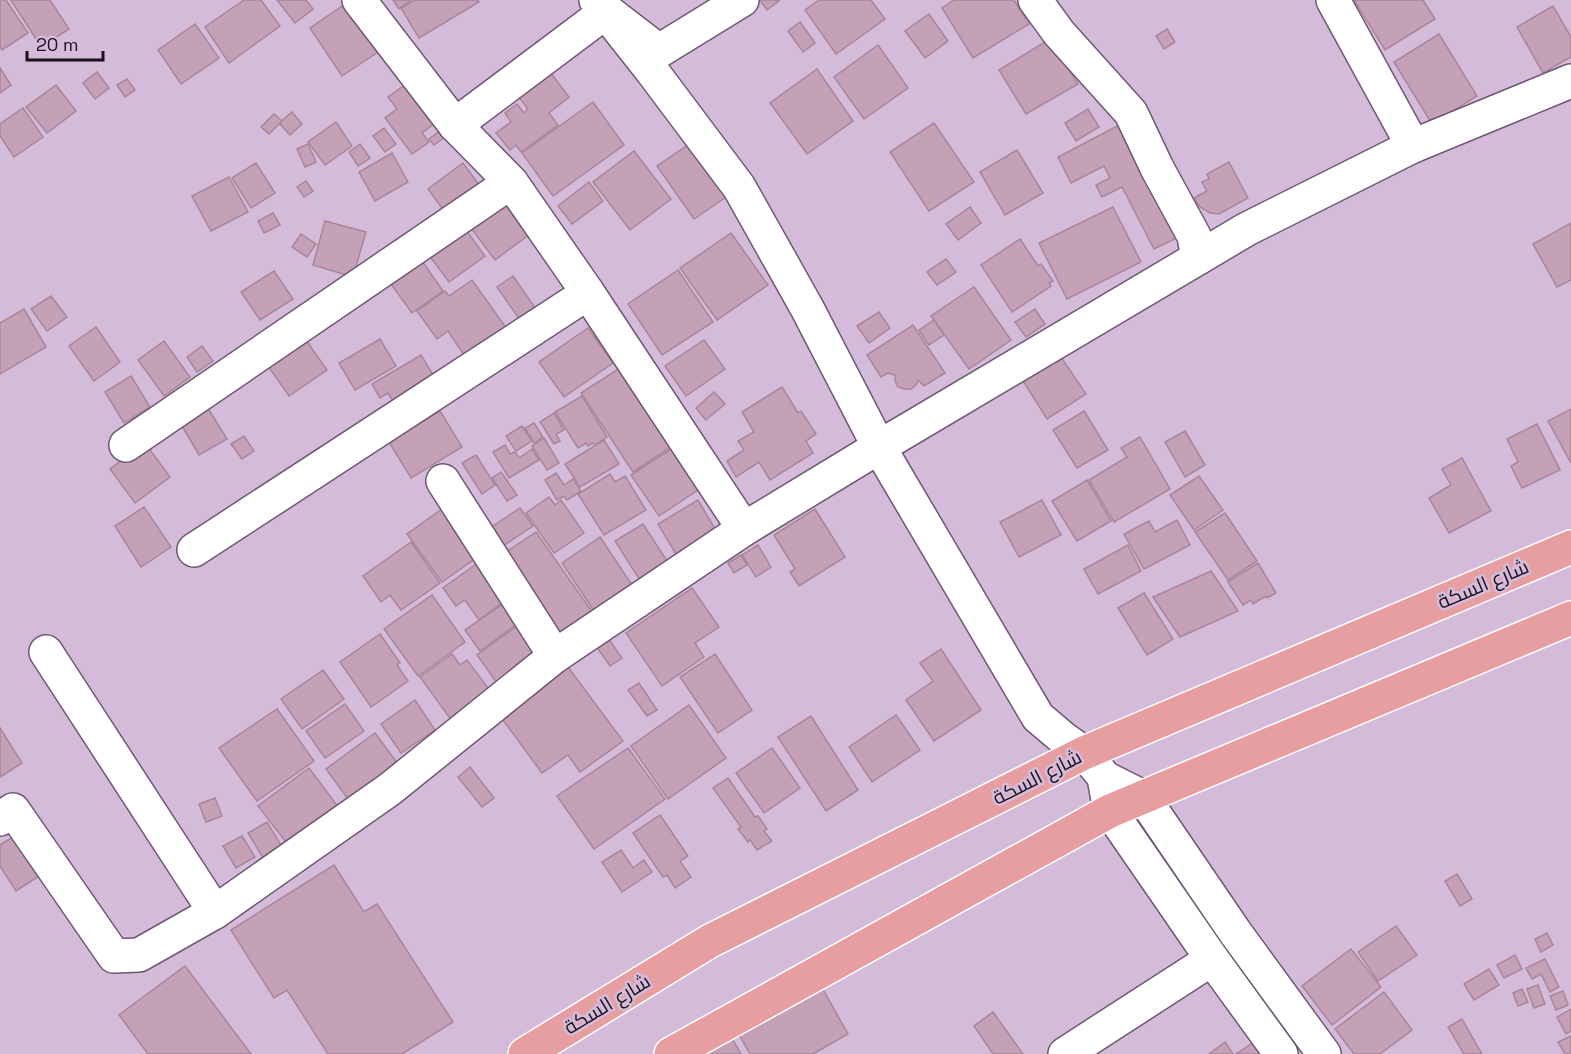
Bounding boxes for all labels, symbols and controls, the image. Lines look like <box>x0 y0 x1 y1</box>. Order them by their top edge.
scale bar <box>27 24 104 62</box>
text: 20 m <box>36 33 79 56</box>
street label: شارع السكة <box>1433 553 1533 616</box>
street label: شارع السكة <box>988 743 1086 811</box>
street label: شارع السكة <box>559 968 656 1041</box>

